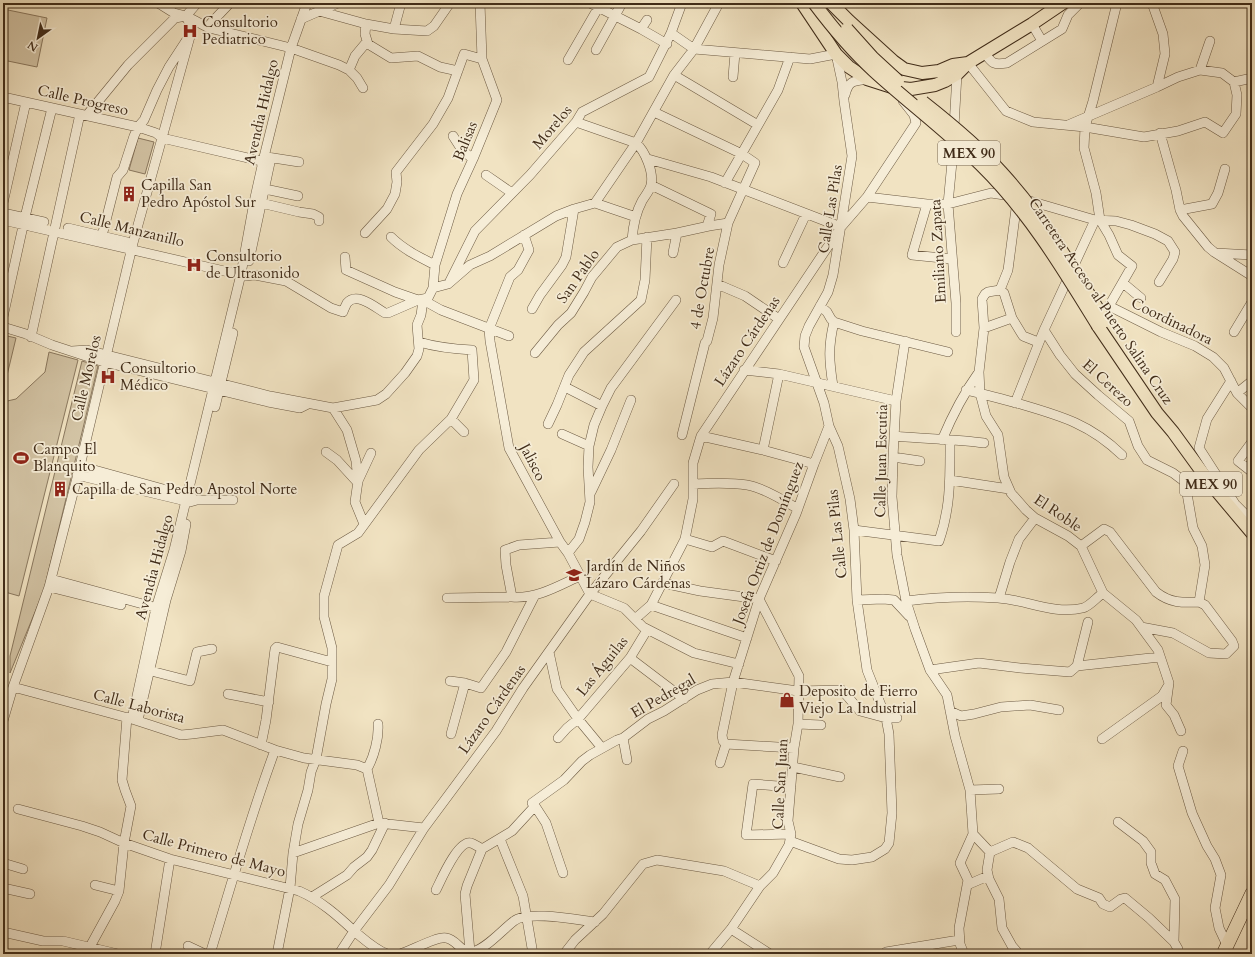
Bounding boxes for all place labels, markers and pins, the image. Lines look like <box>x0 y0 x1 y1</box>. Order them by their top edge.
place label: Consultorio Pediatrico <box>202 12 278 49</box>
hospital icon: Consultorio Pediatrico <box>181 22 199 40</box>
place label: Capilla San Pedro Apóstol Sur <box>141 175 256 212</box>
building icon: Capilla San Pedro Apóstol Sur <box>120 185 138 203</box>
place label: Consultorio de Ultrasonido <box>206 246 300 283</box>
hospital icon: Consultorio de Ultrasonido <box>185 256 203 274</box>
place label: Consultorio Médico <box>120 358 196 395</box>
hospital icon: Consultorio Médico <box>99 368 117 386</box>
place label: Campo El Blanquito <box>33 439 97 476</box>
sports icon: Campo El Blanquito <box>12 449 30 467</box>
place label: Capilla de San Pedro Apostol Norte <box>72 479 298 499</box>
building icon: Capilla de San Pedro Apostol Norte <box>51 480 69 498</box>
place label: Jardín de Niños Lázaro Cárdenas <box>584 556 691 593</box>
school or university icon: Jardín de Niños Lázaro Cárdenas <box>565 566 583 584</box>
place label: Deposito de Fierro Viejo La Industrial <box>799 681 918 718</box>
shop icon: Deposito de Fierro Viejo La Industrial <box>778 691 796 709</box>

